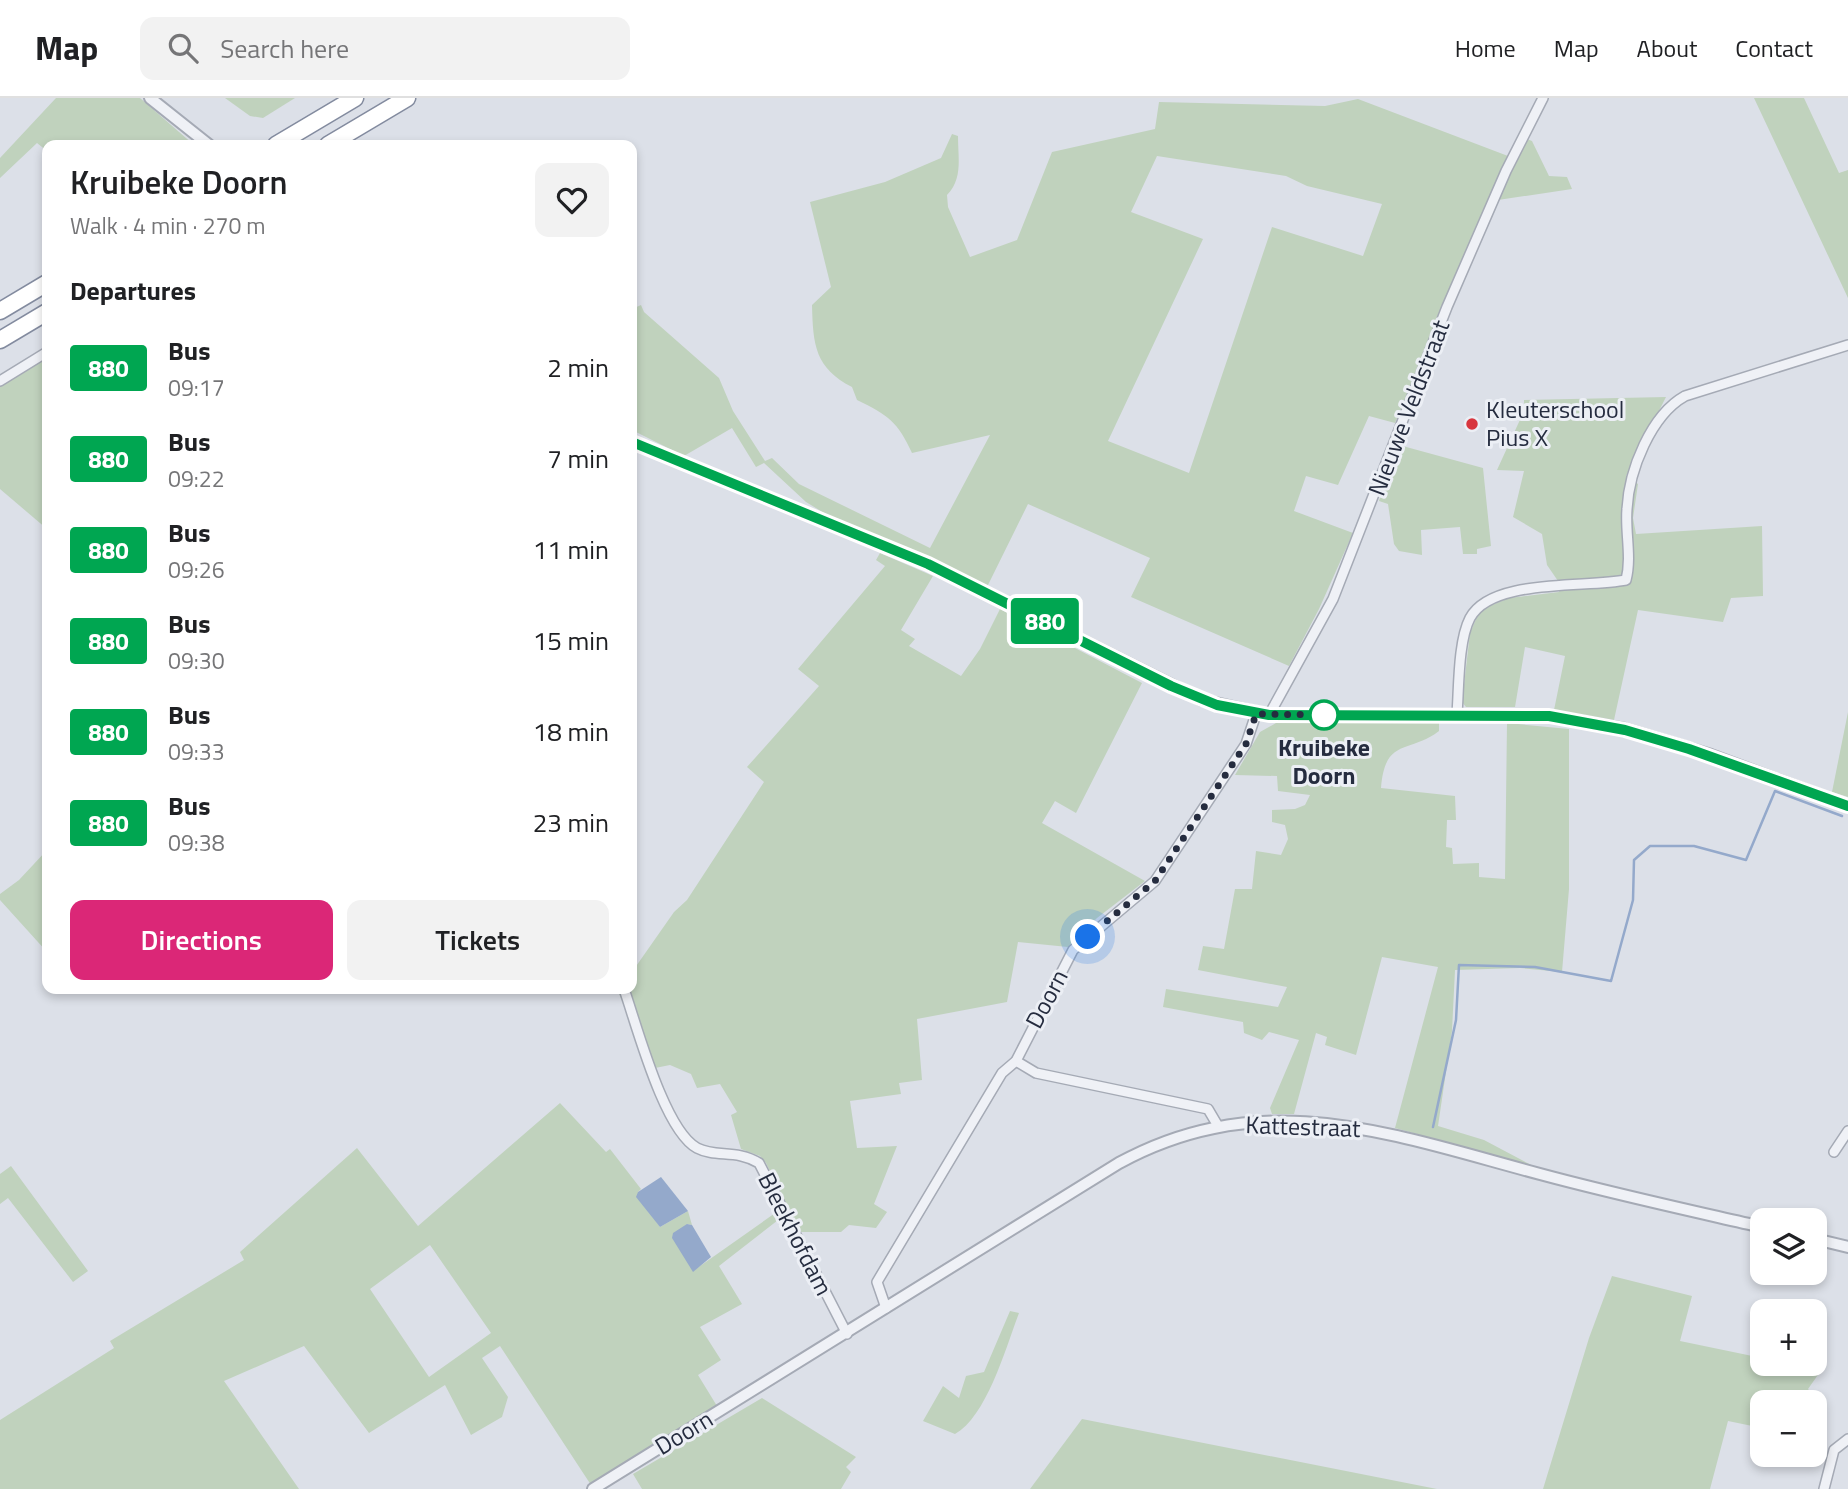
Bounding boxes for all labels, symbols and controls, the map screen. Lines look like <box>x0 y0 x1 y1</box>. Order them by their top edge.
search box <box>140 17 630 80</box>
text: Map <box>35 23 98 73</box>
icon: search <box>164 29 202 67</box>
text: Search here <box>220 29 349 68</box>
text: Home <box>1455 30 1516 66</box>
text: Map <box>1554 30 1599 66</box>
text: About <box>1637 30 1697 66</box>
text: Contact <box>1735 30 1813 66</box>
text: Kruibeke Doorn <box>70 157 288 207</box>
button: heart <box>535 163 609 237</box>
text: Walk · 4 min · 270 m <box>70 208 266 243</box>
text: Departures <box>70 271 196 310</box>
street label: Nieuwe Veldstraat <box>1358 314 1458 501</box>
text: Bus <box>168 331 210 370</box>
text: 2 min <box>547 348 609 387</box>
text: 880 <box>88 350 129 386</box>
text: 09:17 <box>168 370 225 405</box>
place label: Kleuterschool Pius X <box>1486 391 1624 455</box>
marker: Kleuterschool Pius X <box>1464 416 1480 432</box>
text: Bus <box>168 422 210 461</box>
text: 7 min <box>547 439 609 478</box>
text: 880 <box>88 441 129 477</box>
text: 09:22 <box>168 461 225 496</box>
text: Bus <box>168 513 210 552</box>
text: 11 min <box>533 530 609 569</box>
text: 880 <box>88 532 129 568</box>
text: 09:26 <box>168 552 225 587</box>
line badge: 880 <box>1005 598 1085 644</box>
text: 880 <box>1025 603 1065 639</box>
text: Bus <box>168 604 210 643</box>
text: 15 min <box>533 621 609 660</box>
text: 880 <box>88 623 129 659</box>
text: 09:30 <box>168 643 225 678</box>
text: Bus <box>168 695 210 734</box>
marker: Kruibeke Doorn <box>1309 700 1339 730</box>
text: 18 min <box>533 712 609 751</box>
text: 880 <box>88 714 129 750</box>
place label: Kruibeke Doorn <box>1278 729 1370 793</box>
text: 09:33 <box>168 734 225 769</box>
text: Bus <box>168 786 210 825</box>
text: 23 min <box>533 803 609 842</box>
text: 880 <box>88 805 129 841</box>
text: 09:38 <box>168 825 225 860</box>
button: Directions <box>70 900 333 980</box>
button: Tickets <box>347 900 609 980</box>
your location <box>1070 919 1105 954</box>
street label: Doorn <box>1016 963 1077 1034</box>
street label: Kattestraat <box>1245 1106 1362 1146</box>
street label: Bleekhofdam <box>749 1166 842 1301</box>
map controls <box>1750 1208 1827 1467</box>
button: layers <box>1750 1208 1827 1285</box>
button: + <box>1750 1299 1827 1376</box>
button: − <box>1750 1390 1827 1467</box>
street label: Doorn <box>648 1401 719 1464</box>

